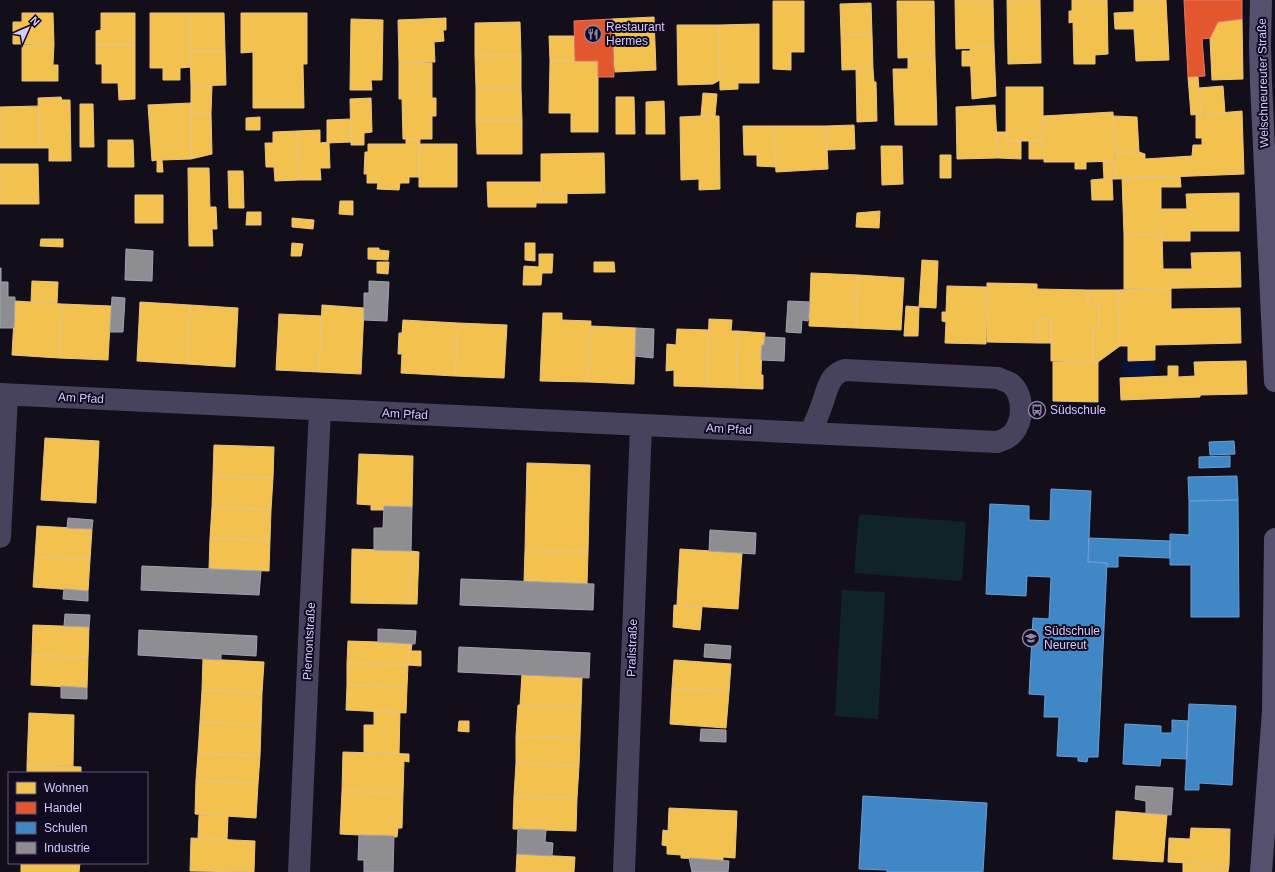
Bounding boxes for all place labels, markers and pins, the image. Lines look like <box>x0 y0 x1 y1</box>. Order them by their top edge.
place label: Restaurant Hermes <box>606 20 665 48</box>
restaurant icon: Restaurant Hermes <box>583 24 603 44</box>
bus stop icon: Südschule <box>1027 400 1047 420</box>
place label: Südschule <box>1050 403 1106 417</box>
place label: Südschule Neureut <box>1044 624 1100 652</box>
school or university icon: Südschule Neureut <box>1021 628 1041 648</box>

